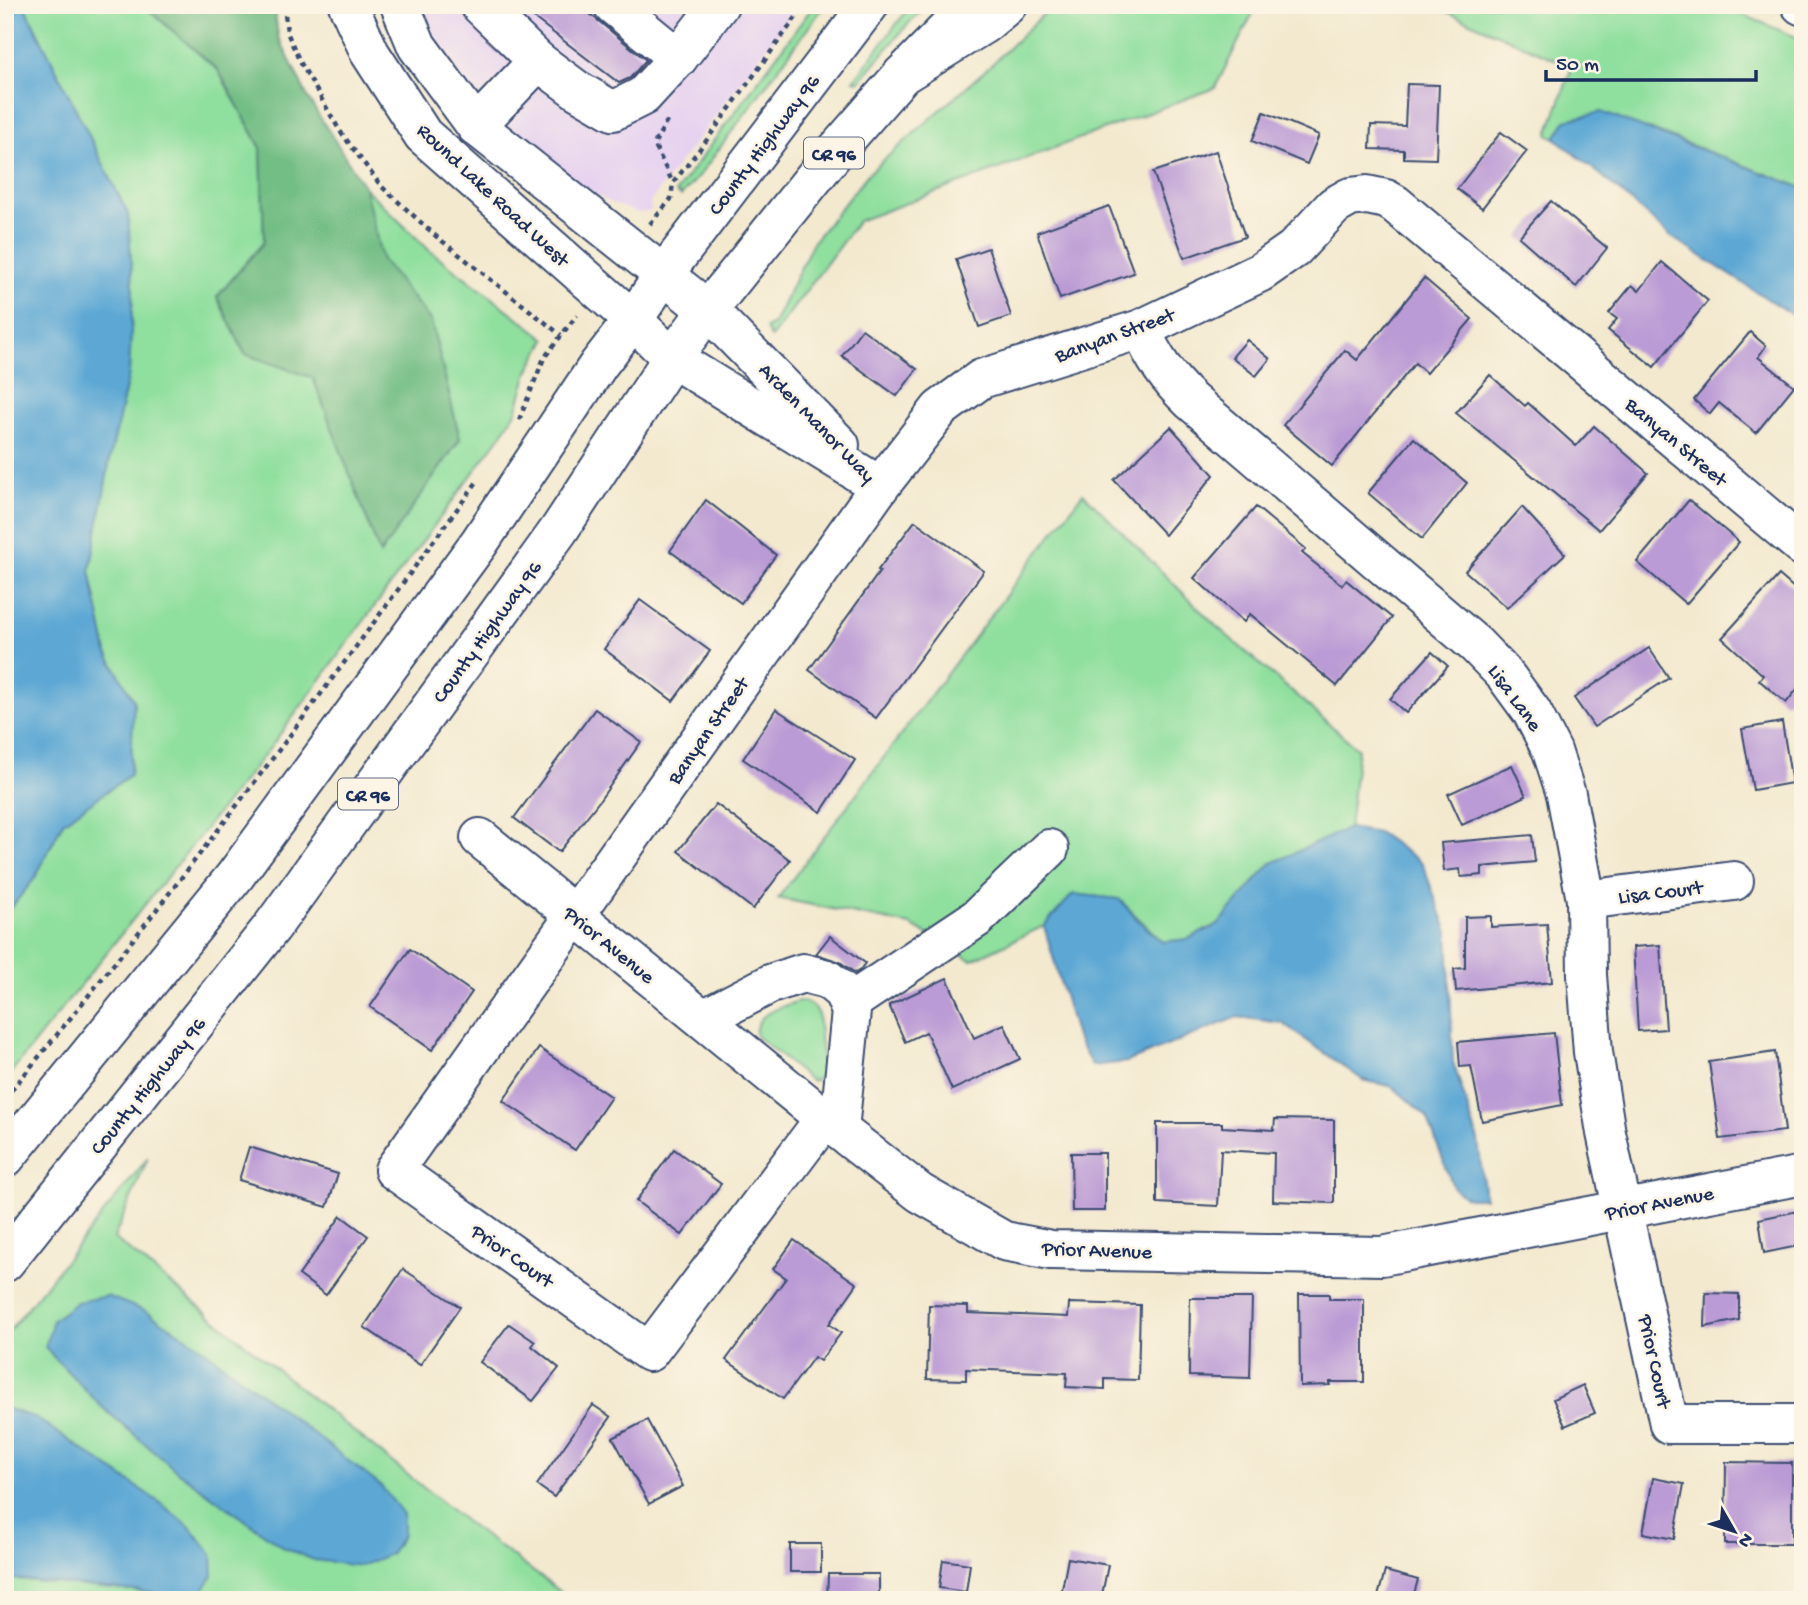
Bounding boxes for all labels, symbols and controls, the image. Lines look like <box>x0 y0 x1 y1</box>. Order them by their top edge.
scale bar <box>1546 38 1756 82</box>
text: 50 m <box>1556 54 1599 79</box>
street label: County Highway 96 <box>705 70 827 222</box>
street label: Round Lake Road West <box>410 119 575 275</box>
road number: CR 96 <box>804 138 864 168</box>
street label: Banyan Street <box>1051 303 1181 371</box>
street label: Arden Manor Way <box>752 359 879 490</box>
street label: Banyan Street <box>1618 393 1733 495</box>
street label: County Highway 96 <box>429 557 549 709</box>
street label: Lisa Lane <box>1480 661 1547 738</box>
street label: Banyan Street <box>663 672 757 791</box>
road number: CR 96 <box>338 778 398 810</box>
street label: Lisa Court <box>1617 877 1706 912</box>
street label: Prior Avenue <box>556 902 659 992</box>
street label: County Highway 96 <box>86 1013 213 1161</box>
street label: Prior Avenue <box>1602 1182 1717 1228</box>
street label: Prior Court <box>464 1220 559 1297</box>
street label: Prior Avenue <box>1040 1238 1153 1267</box>
street label: Prior Court <box>1630 1312 1675 1413</box>
north arrow <box>1700 1496 1770 1566</box>
text: N <box>1732 1527 1757 1552</box>

